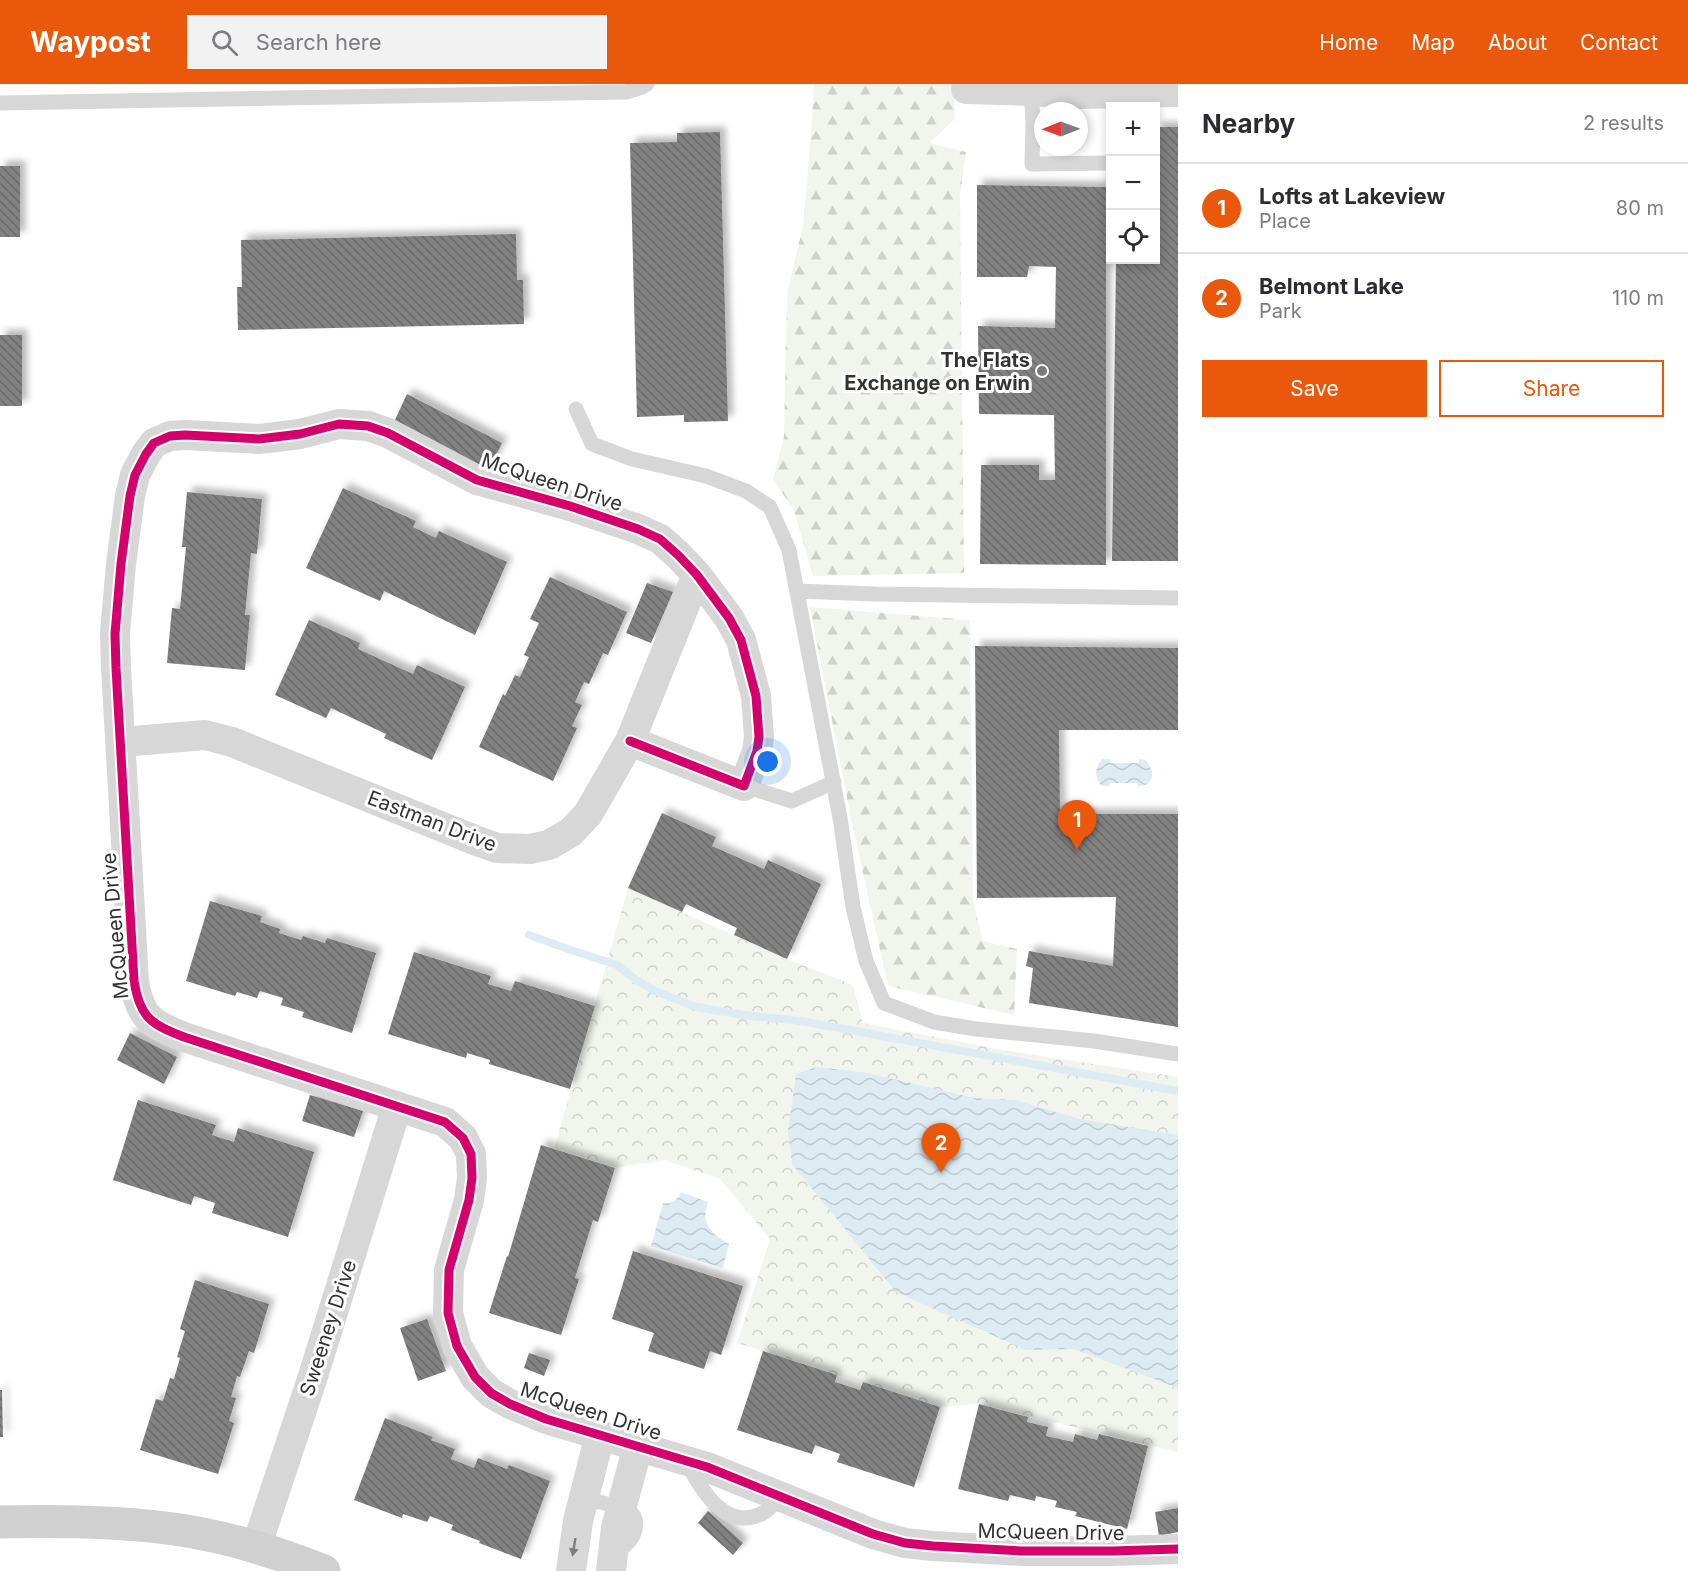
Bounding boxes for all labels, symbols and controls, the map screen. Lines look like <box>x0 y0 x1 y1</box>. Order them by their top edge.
search box <box>187 15 607 69</box>
text: Waypost <box>30 25 151 59</box>
icon: search <box>208 26 241 59</box>
text: Search here <box>256 29 382 55</box>
text: Home <box>1319 30 1378 55</box>
text: Map <box>1411 30 1455 55</box>
text: About <box>1488 30 1547 55</box>
text: Contact <box>1580 30 1658 55</box>
north arrow <box>1034 102 1088 156</box>
map controls <box>1106 102 1160 264</box>
button: + <box>1106 102 1160 156</box>
text: Nearby <box>1202 108 1295 139</box>
text: 2 results <box>1583 111 1664 135</box>
button: − <box>1106 156 1160 210</box>
text: Lofts at Lakeview <box>1259 183 1445 209</box>
text: 1 <box>1217 196 1226 220</box>
text: 80 m <box>1616 196 1664 220</box>
text: Place <box>1259 209 1311 233</box>
button: locate <box>1106 210 1160 264</box>
text: Belmont Lake <box>1259 273 1404 299</box>
text: 2 <box>1215 286 1228 310</box>
text: 110 m <box>1612 286 1664 310</box>
text: Park <box>1259 299 1302 323</box>
place label: The Flats Exchange on Erwin <box>844 348 1030 395</box>
button: Save <box>1202 360 1427 417</box>
button: Share <box>1439 360 1664 417</box>
marker: The Flats Exchange on Erwin <box>1035 364 1049 378</box>
street label: McQueen Drive <box>478 448 626 516</box>
your location <box>753 747 782 776</box>
street label: Eastman Drive <box>364 785 500 857</box>
pin: 1 <box>1058 800 1096 850</box>
street label: McQueen Drive <box>97 852 133 1000</box>
pin: 2 <box>922 1124 960 1173</box>
street label: Sweeney Drive <box>295 1257 361 1399</box>
street label: McQueen Drive <box>517 1377 665 1445</box>
street label: McQueen Drive <box>977 1519 1125 1545</box>
one-way arrow <box>569 1537 578 1556</box>

